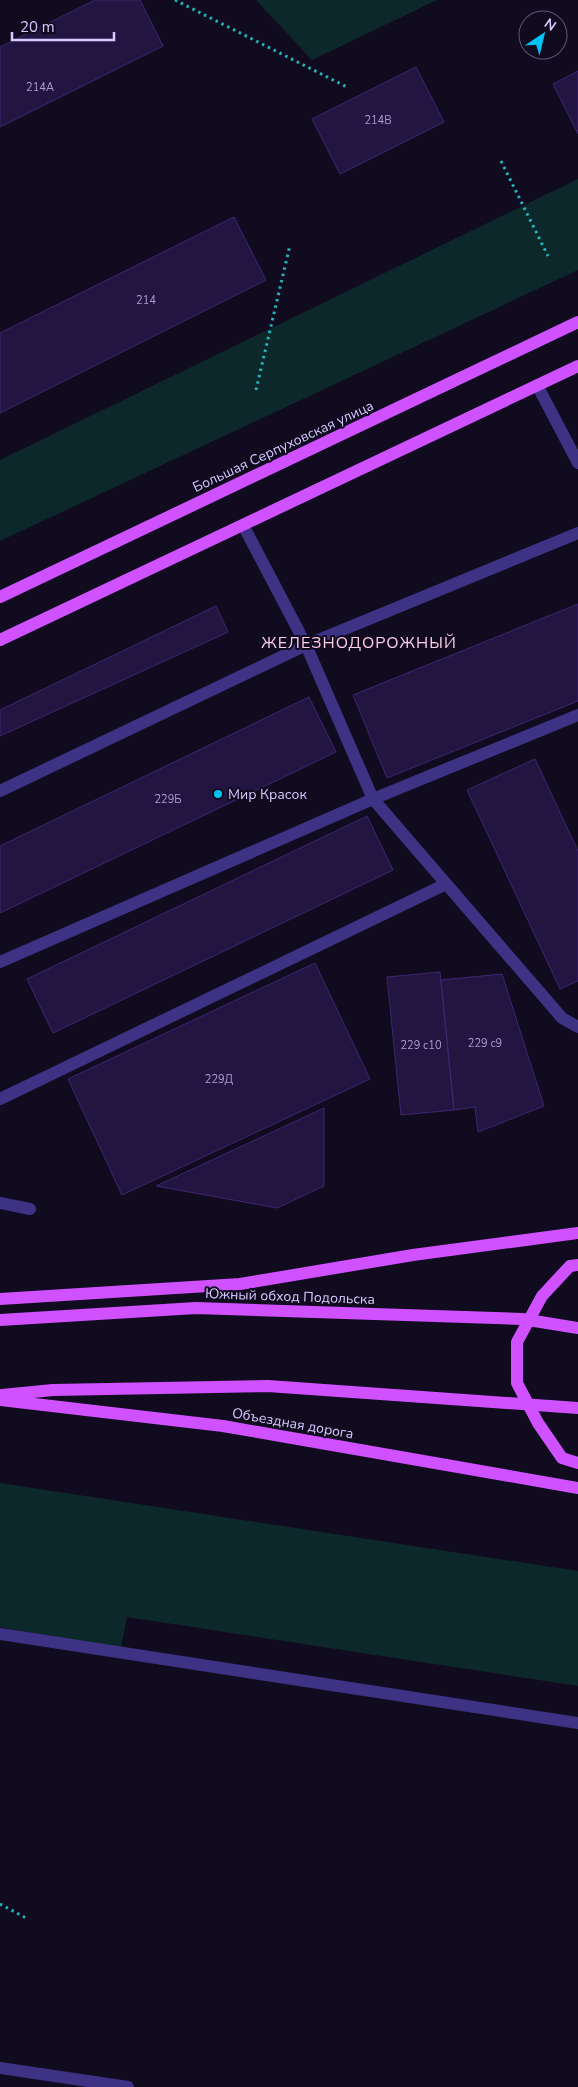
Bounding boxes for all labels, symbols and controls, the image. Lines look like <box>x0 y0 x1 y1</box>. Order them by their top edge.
scale bar <box>12 10 115 42</box>
north arrow <box>518 10 568 60</box>
text: N <box>540 14 560 36</box>
text: 20 m <box>20 17 55 37</box>
house number: 214А <box>26 80 54 95</box>
house number: 214В <box>364 113 392 128</box>
house number: 214 <box>136 293 156 308</box>
street label: Большая Серпуховская улица <box>190 396 377 497</box>
district label: ЖЕЛЕЗНОДОРОЖНЫЙ <box>261 632 457 654</box>
place label: Мир Красок <box>228 785 307 804</box>
marker: Мир Красок <box>212 788 224 800</box>
house number: 229Б <box>154 792 182 807</box>
house number: 229 с9 <box>468 1036 502 1051</box>
house number: 229 с10 <box>400 1038 442 1053</box>
house number: 229Д <box>205 1072 234 1087</box>
street label: Южный обход Подольска <box>205 1284 375 1309</box>
street label: Объездная дорога <box>231 1403 355 1444</box>

